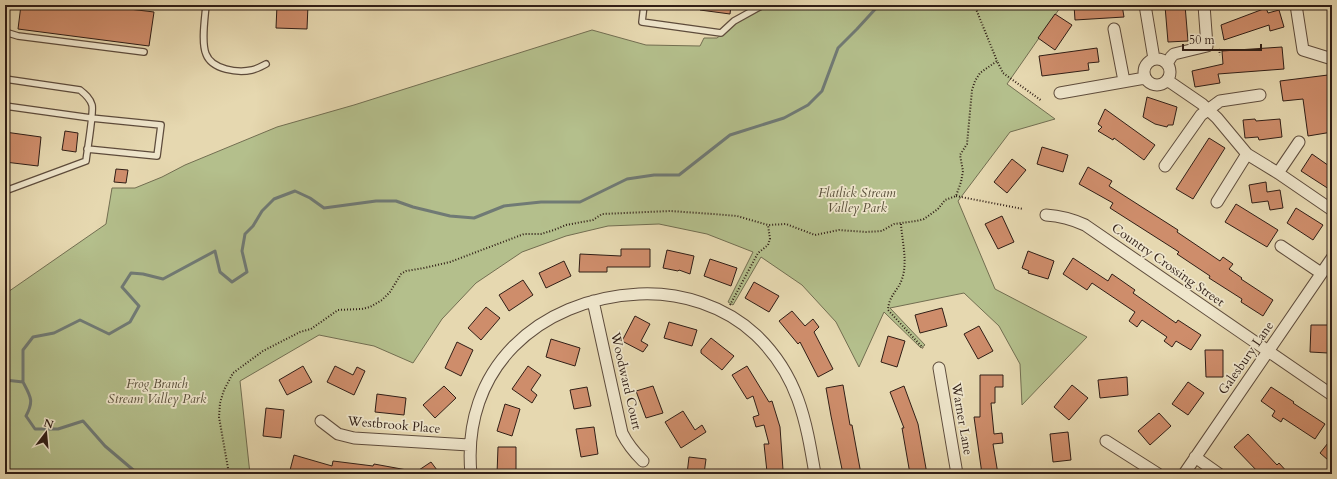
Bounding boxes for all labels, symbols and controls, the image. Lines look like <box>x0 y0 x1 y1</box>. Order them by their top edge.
scale bar <box>1183 26 1261 52</box>
text: 50 m <box>1189 32 1216 48</box>
park label: Flatlick Stream Valley Park <box>818 184 896 217</box>
street label: Country Crossing Street <box>1108 219 1228 311</box>
street label: Galesbury Lane <box>1214 318 1278 398</box>
street label: Woodward Court <box>606 330 646 431</box>
park label: Frog Branch Stream Valley Park <box>108 375 207 408</box>
street label: Warner Lane <box>947 380 977 457</box>
street label: Westbrook Place <box>346 412 441 438</box>
north arrow <box>26 413 66 453</box>
text: N <box>42 415 56 433</box>

